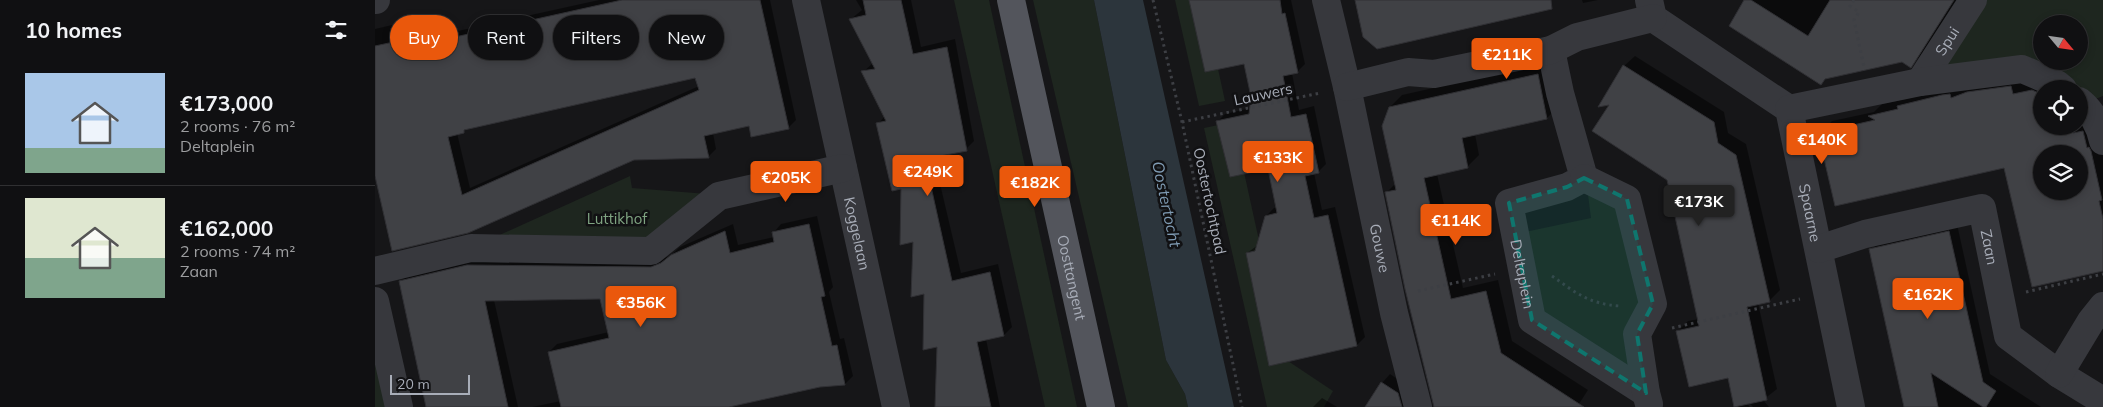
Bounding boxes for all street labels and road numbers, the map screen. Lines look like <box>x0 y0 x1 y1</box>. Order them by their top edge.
street label: Spui <box>1930 23 1963 59</box>
street label: Lauwers <box>1232 78 1294 110</box>
street label: Oostertochtpad <box>1189 146 1231 256</box>
street label: Spaarne <box>1795 182 1826 243</box>
street label: Koggelaan <box>840 195 875 272</box>
street label: Gouwe <box>1366 222 1395 274</box>
street label: Zaan <box>1977 228 2003 266</box>
street label: Oosttangent <box>1054 233 1091 322</box>
street label: Deltaplein <box>1507 238 1539 310</box>

